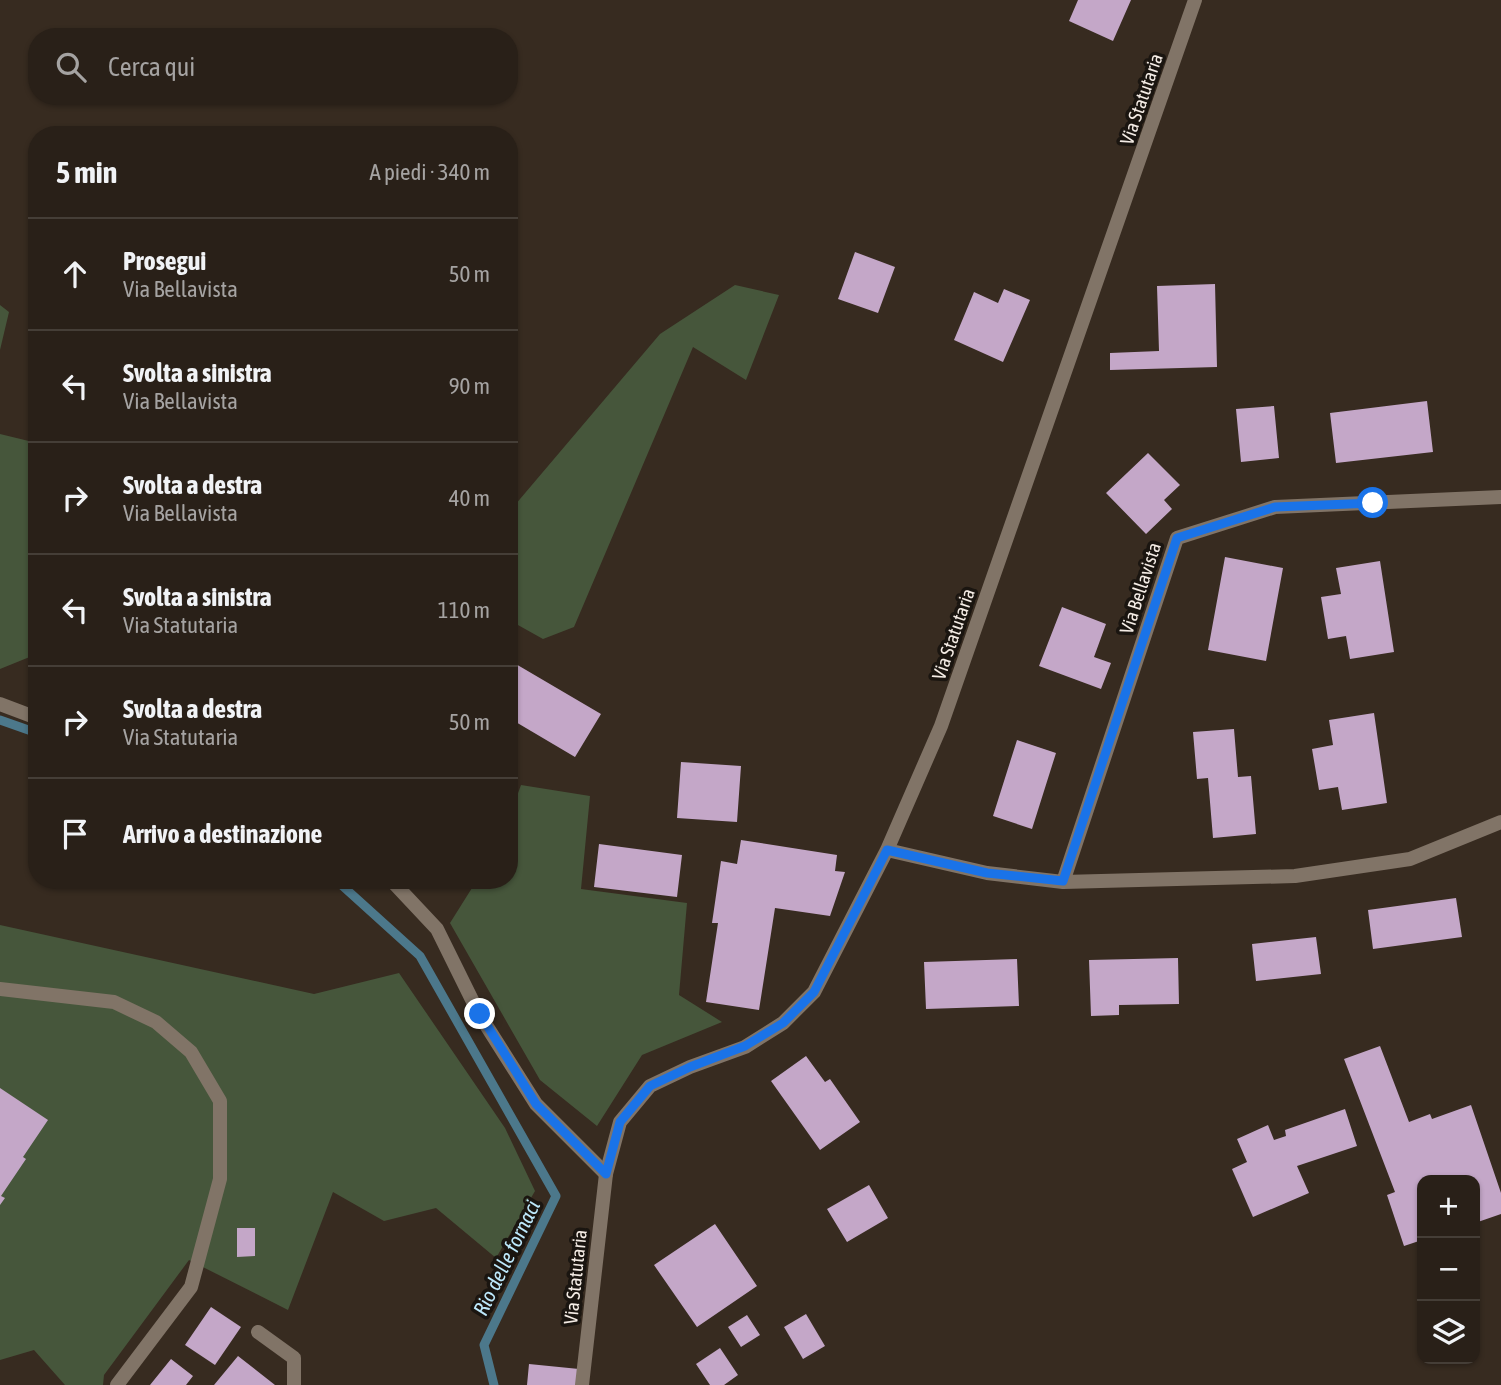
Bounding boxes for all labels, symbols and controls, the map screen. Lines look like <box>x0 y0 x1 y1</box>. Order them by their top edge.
search box <box>28 28 518 105</box>
icon: search <box>52 48 90 86</box>
street label: Via Statutaria <box>1115 50 1167 148</box>
text: Cerca qui <box>108 52 195 82</box>
text: 5 min <box>56 155 117 189</box>
text: A piedi · 340 m <box>370 159 490 185</box>
text: Prosegui <box>123 246 206 276</box>
icon: ahead <box>56 255 94 293</box>
text: 50 m <box>449 261 490 287</box>
text: Via Bellavista <box>123 276 238 302</box>
text: Svolta a sinistra <box>123 358 272 388</box>
icon: left <box>56 367 94 405</box>
text: 90 m <box>449 373 490 399</box>
text: Via Bellavista <box>123 388 238 414</box>
text: Svolta a destra <box>123 470 262 500</box>
icon: right <box>56 479 94 517</box>
text: 40 m <box>449 485 490 511</box>
route start <box>1357 487 1388 518</box>
text: Via Bellavista <box>123 500 238 526</box>
street label: Via Bellavista <box>1115 539 1165 637</box>
text: Svolta a sinistra <box>123 582 272 612</box>
street label: Via Statutaria <box>927 585 979 683</box>
icon: left <box>56 591 94 629</box>
text: 110 m <box>438 597 490 623</box>
text: Via Statutaria <box>123 612 238 638</box>
text: Svolta a destra <box>123 694 262 724</box>
icon: right <box>56 703 94 741</box>
text: 50 m <box>449 709 490 735</box>
text: Via Statutaria <box>123 724 238 750</box>
icon: arrive <box>56 815 94 853</box>
text: Arrivo a destinazione <box>123 819 322 849</box>
route end <box>464 998 495 1029</box>
map controls <box>1417 1175 1480 1364</box>
button: + <box>1417 1175 1480 1238</box>
water label: Rio delle fornaci <box>468 1196 544 1319</box>
street label: Via Statutaria <box>559 1229 591 1325</box>
button: − <box>1417 1238 1480 1301</box>
button: layers <box>1417 1301 1480 1364</box>

